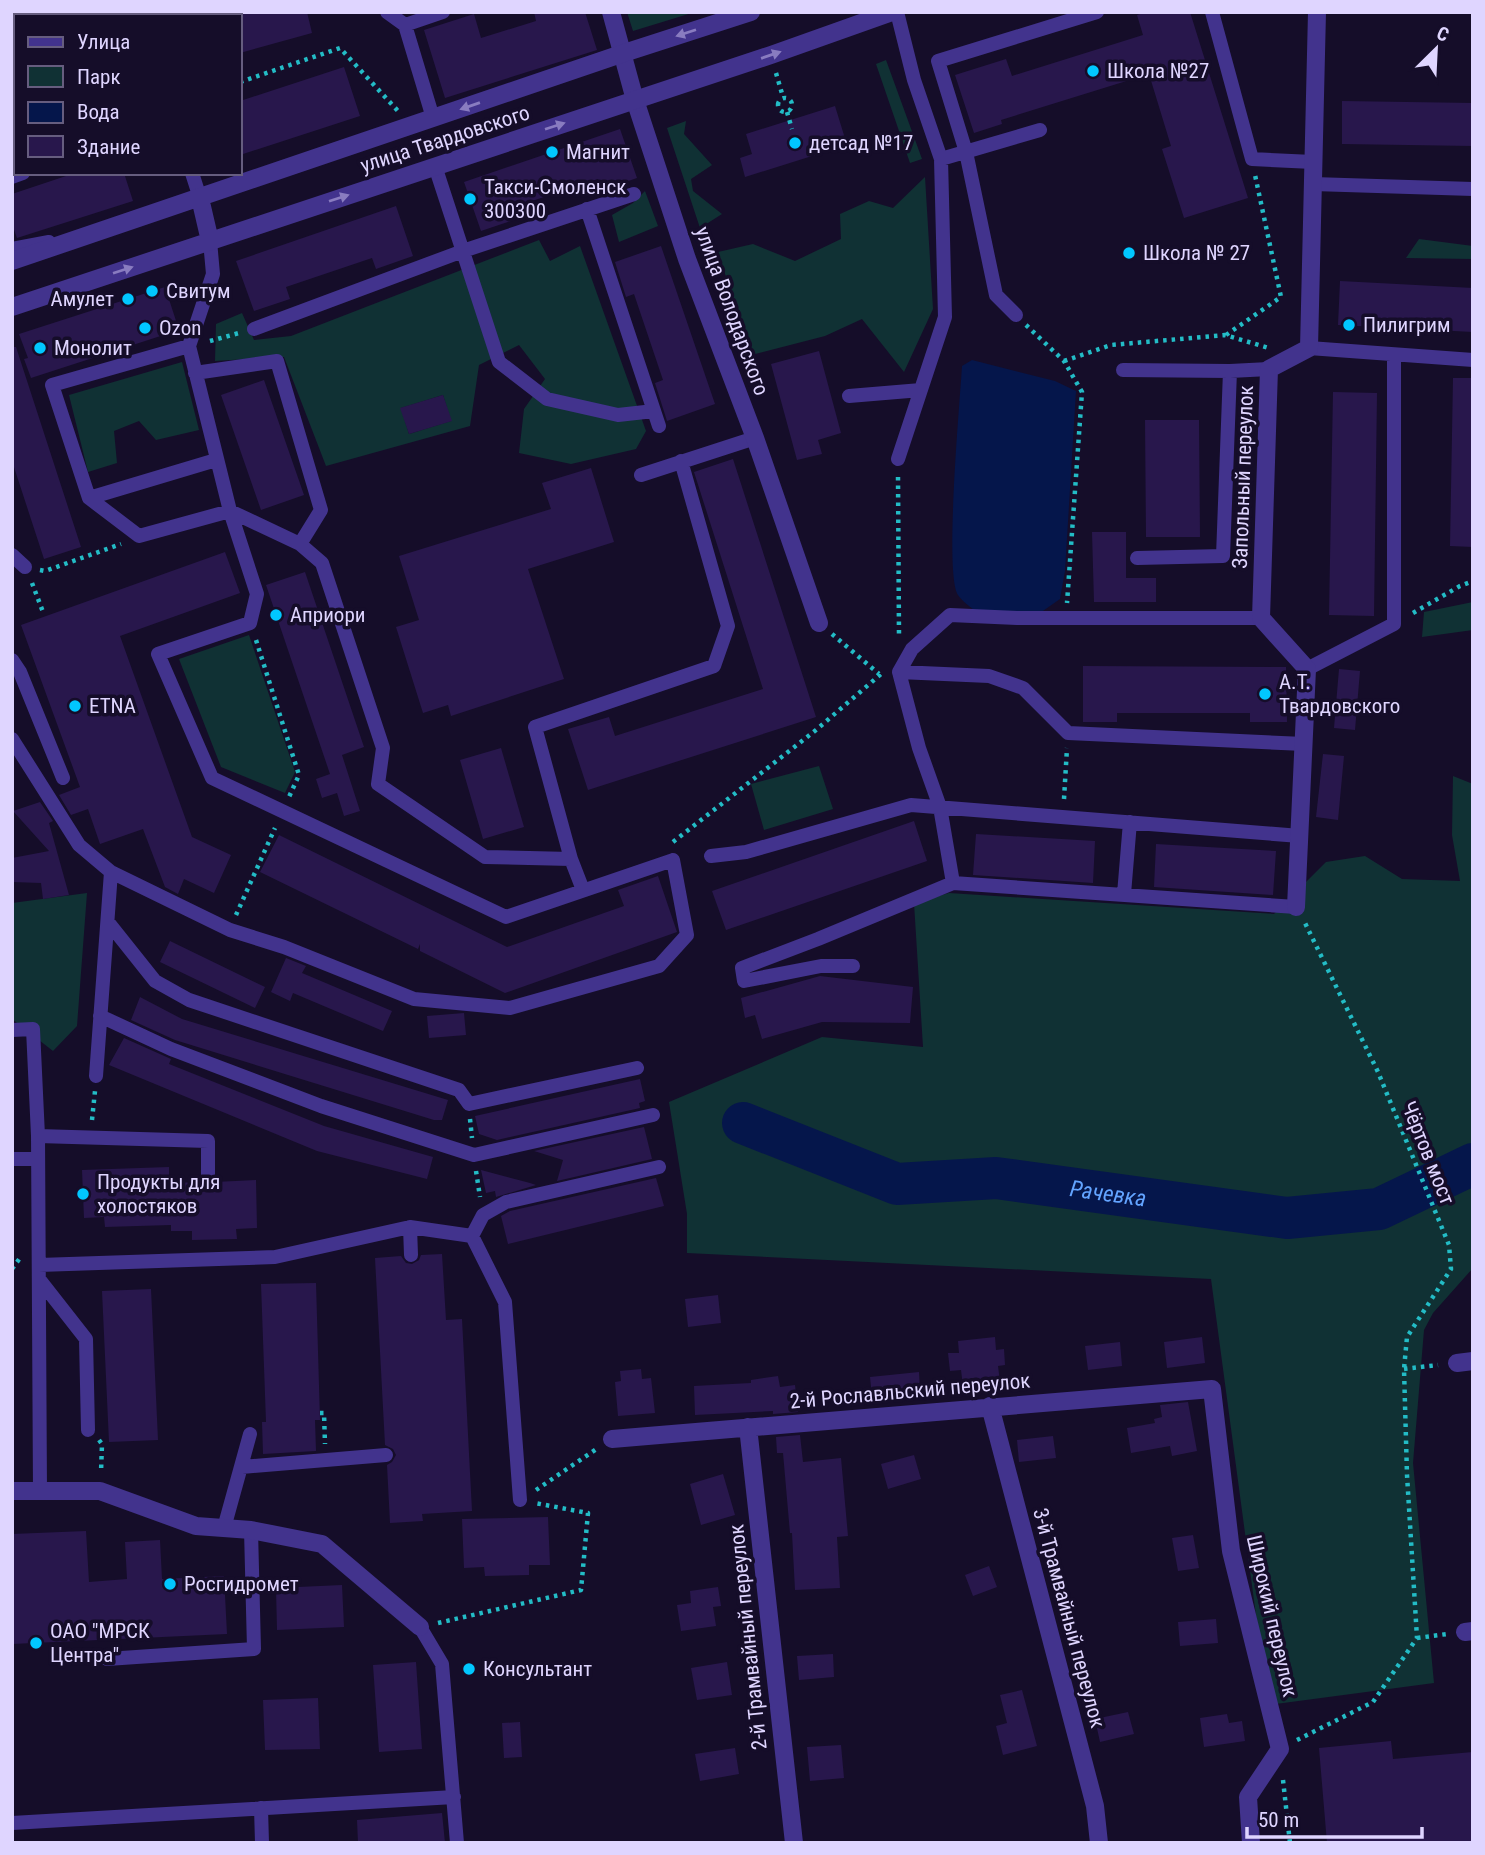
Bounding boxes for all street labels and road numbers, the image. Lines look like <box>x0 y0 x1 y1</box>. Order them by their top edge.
street label: улица Твардовского <box>357 100 533 178</box>
street label: улица Володарского <box>690 223 774 399</box>
street label: Запольный переулок <box>1228 385 1258 569</box>
street label: Чёртов мост <box>1396 1098 1460 1208</box>
street label: 2-й Рославльский переулок <box>789 1369 1031 1413</box>
street label: 3-й Трамвайный переулок <box>1028 1505 1110 1731</box>
street label: 2-й Трамвайный переулок <box>724 1523 772 1751</box>
street label: Широкий переулок <box>1242 1533 1302 1699</box>

